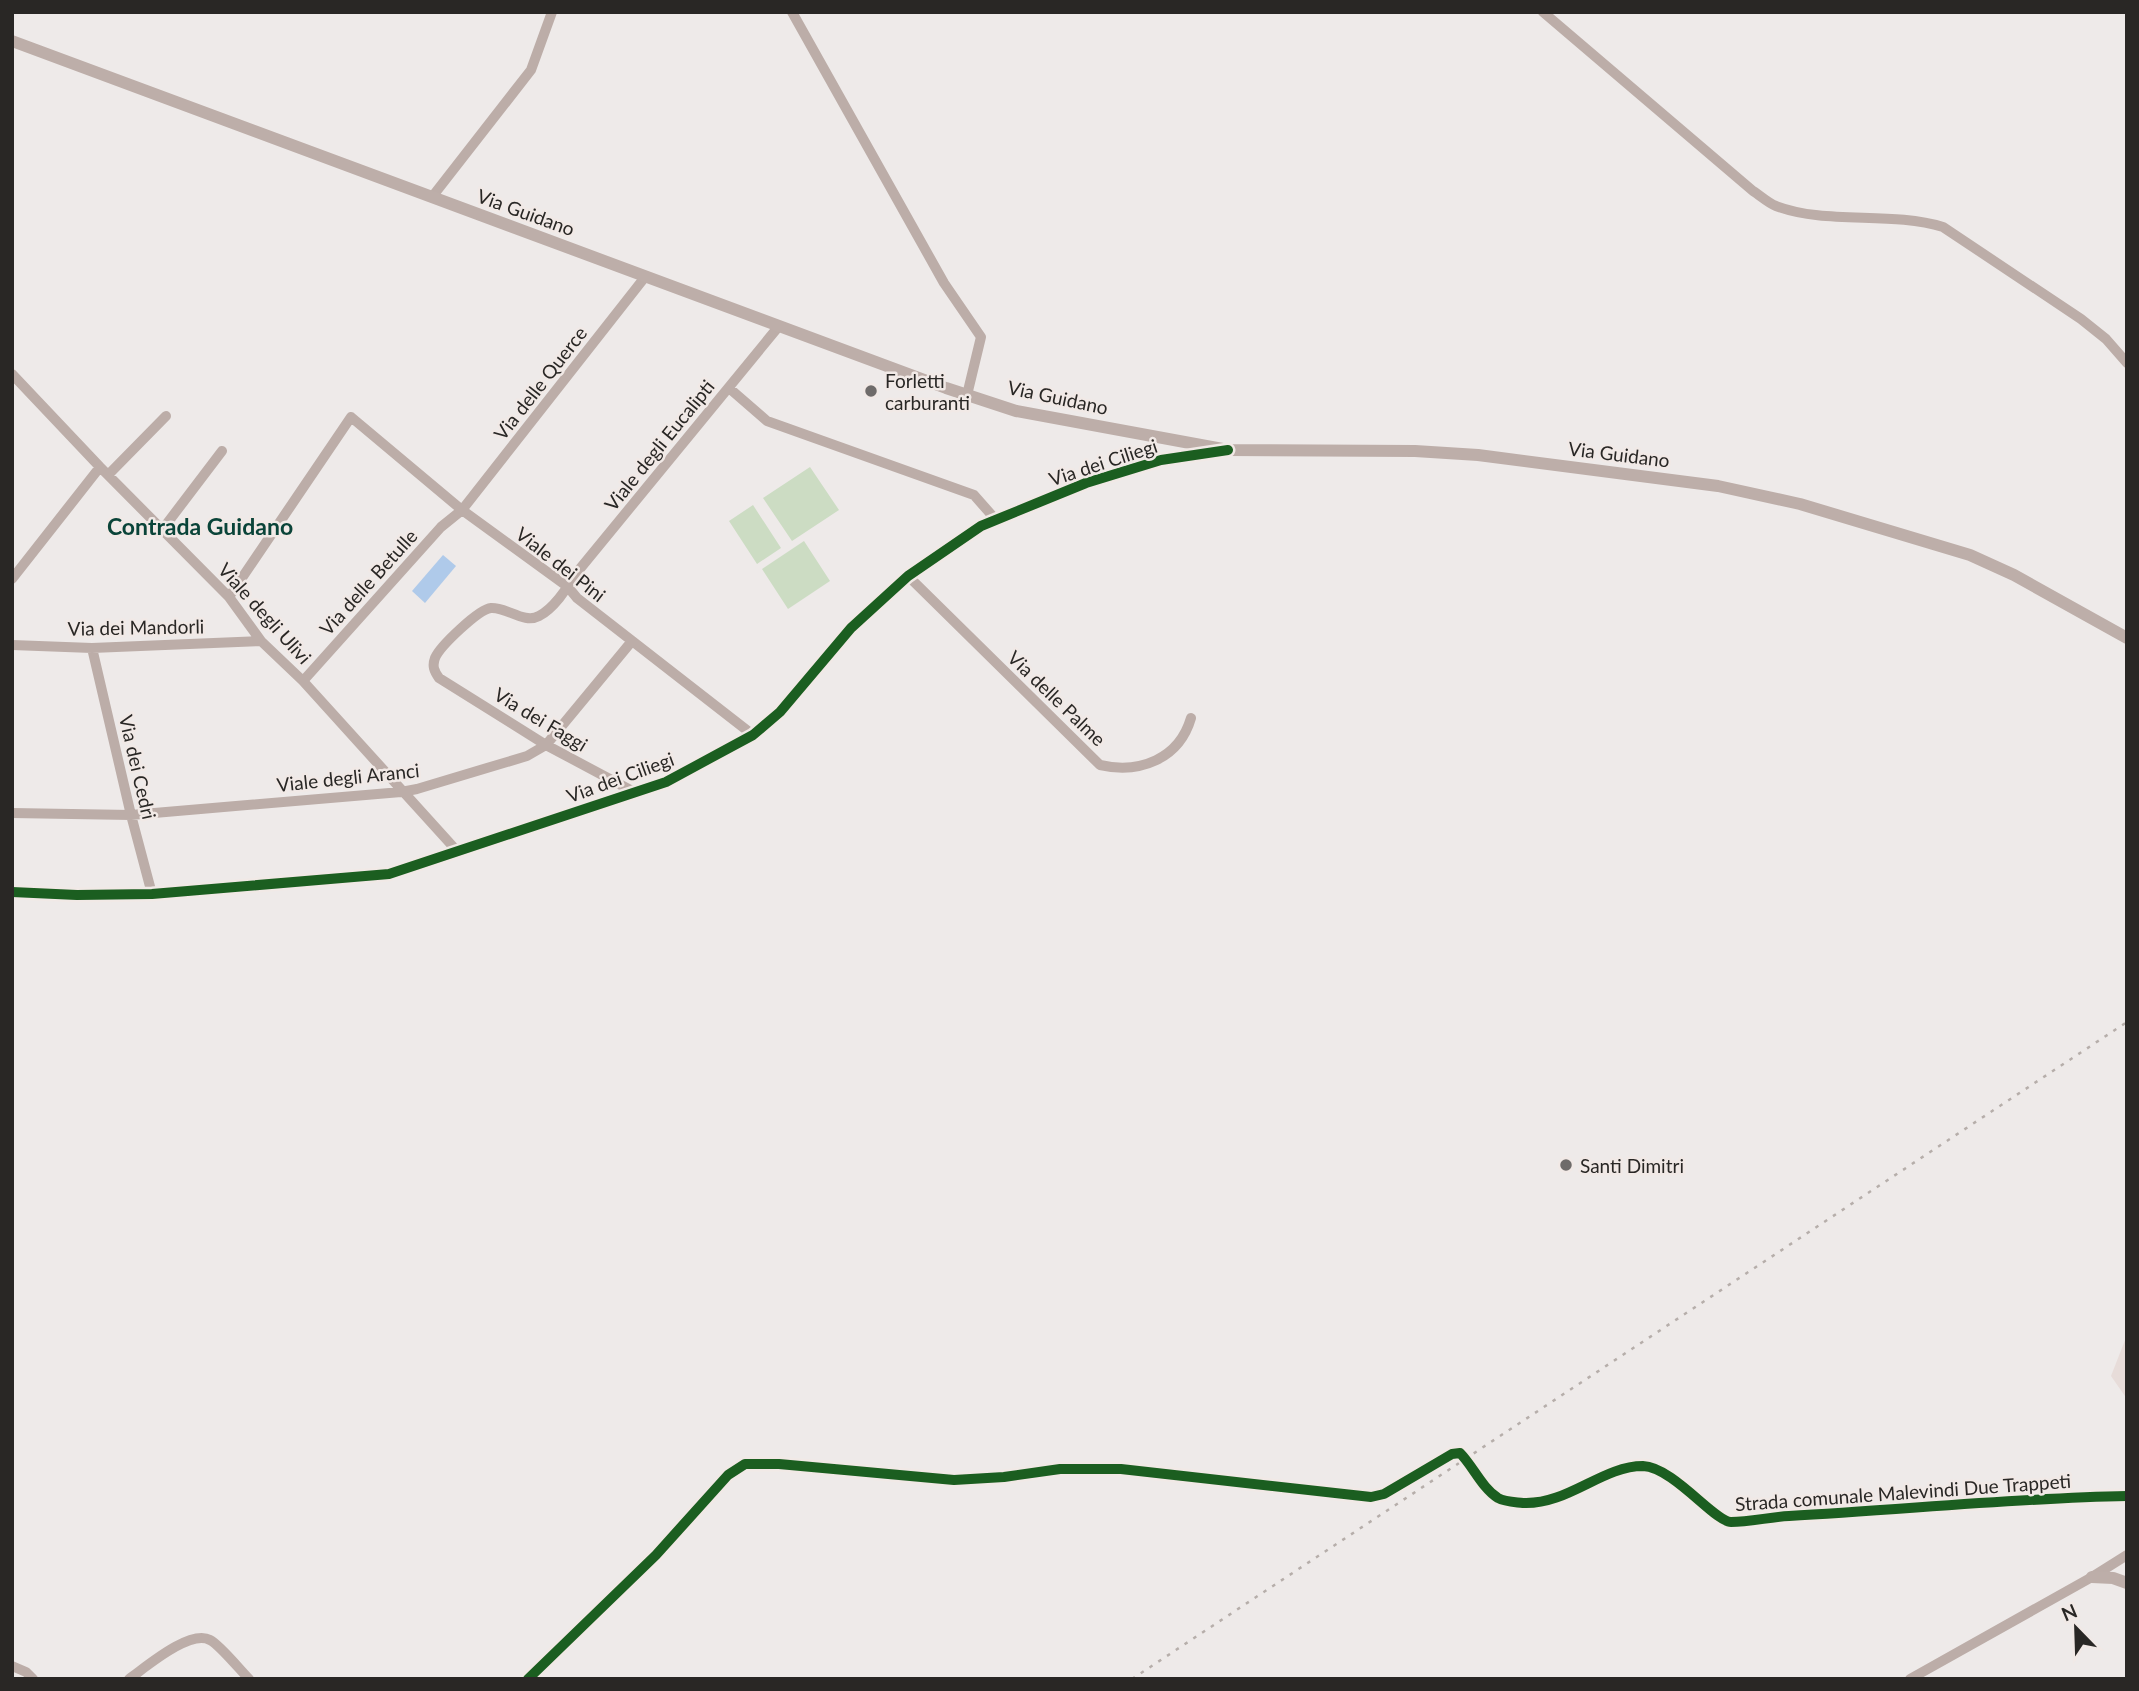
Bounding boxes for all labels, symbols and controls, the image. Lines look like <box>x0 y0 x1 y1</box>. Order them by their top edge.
street label: Via Guidano <box>474 184 578 240</box>
street label: Via delle Querce <box>489 322 591 444</box>
place label: Forletti carburanti <box>885 369 970 414</box>
street label: Viale degli Eucalipti <box>599 375 719 515</box>
street label: Via Guidano <box>1006 375 1110 419</box>
marker: Forletti carburanti <box>863 383 879 399</box>
street label: Via dei Ciliegi <box>1046 434 1160 490</box>
street label: Via Guidano <box>1567 436 1671 472</box>
district label: Contrada Guidano <box>107 512 293 540</box>
street label: Viale dei Pini <box>512 522 610 606</box>
street label: Via delle Betulle <box>314 524 422 640</box>
street label: Viale degli Ulivi <box>214 558 316 668</box>
street label: Via dei Mandorli <box>68 614 204 640</box>
street label: Via delle Palme <box>1003 646 1111 750</box>
street label: Via dei Faggi <box>490 682 592 756</box>
street label: Via dei Cedri <box>115 713 161 821</box>
street label: Via dei Ciliegi <box>563 747 677 807</box>
street label: Viale degli Aranci <box>276 758 420 796</box>
place label: Santi Dimitri <box>1580 1154 1684 1177</box>
marker: Santi Dimitri <box>1558 1157 1574 1173</box>
street label: Strada comunale Malevindi Due Trappeti <box>1734 1469 2072 1515</box>
north arrow <box>2041 1593 2111 1663</box>
text: N <box>2058 1598 2080 1625</box>

